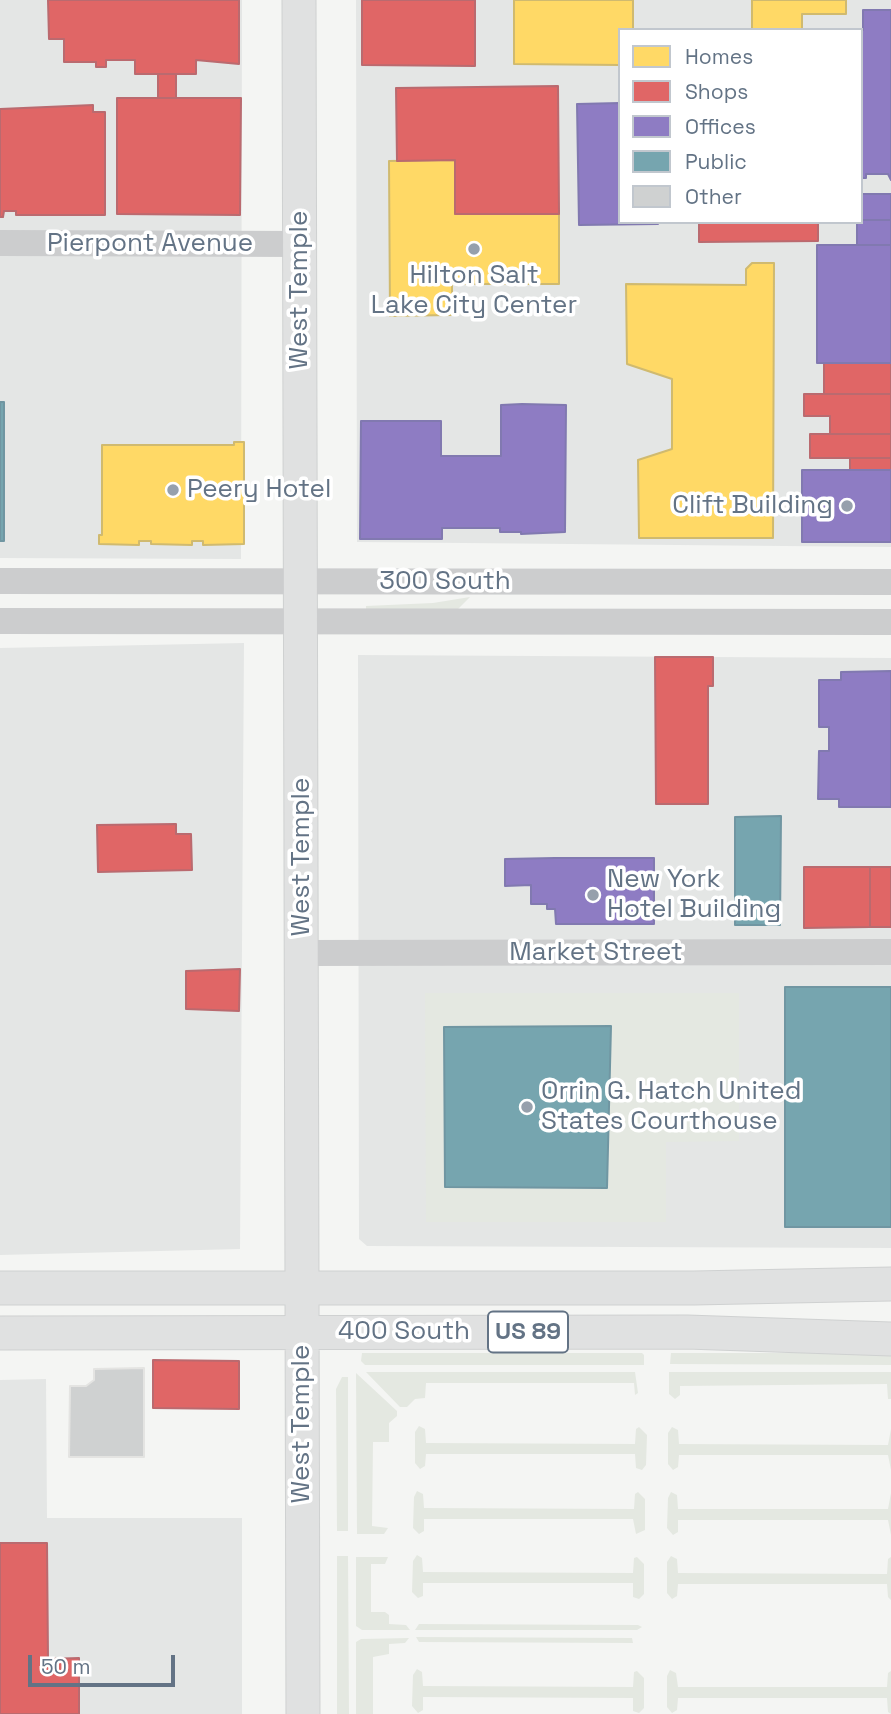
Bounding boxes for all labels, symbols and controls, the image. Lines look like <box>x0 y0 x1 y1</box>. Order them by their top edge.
legend <box>618 28 863 224</box>
text: Homes <box>685 43 753 70</box>
text: Shops <box>685 78 748 105</box>
text: Offices <box>685 113 756 140</box>
text: Public <box>685 148 747 175</box>
text: Other <box>685 183 742 210</box>
street label: West Temple <box>284 211 316 369</box>
street label: Pierpont Avenue <box>47 228 253 260</box>
marker: Hilton Salt Lake City Center <box>466 241 482 257</box>
place label: Hilton Salt Lake City Center <box>371 260 577 322</box>
place label: Peery Hotel <box>187 474 331 506</box>
marker: Peery Hotel <box>165 482 181 498</box>
place label: Clift Building <box>672 490 833 522</box>
marker: Clift Building <box>839 498 855 514</box>
street label: 300 South <box>379 566 511 598</box>
street label: West Temple <box>286 778 318 936</box>
place label: New York Hotel Building <box>607 864 781 926</box>
marker: New York Hotel Building <box>585 887 601 903</box>
street label: Market Street <box>509 937 683 969</box>
place label: Orrin G. Hatch United States Courthouse <box>541 1076 802 1138</box>
marker: Orrin G. Hatch United States Courthouse <box>519 1099 535 1115</box>
road number: US 89 <box>488 1312 568 1352</box>
street label: 400 South <box>338 1316 470 1348</box>
street label: West Temple <box>286 1345 318 1503</box>
scale bar <box>32 1640 178 1684</box>
text: 50 m <box>41 1653 91 1680</box>

